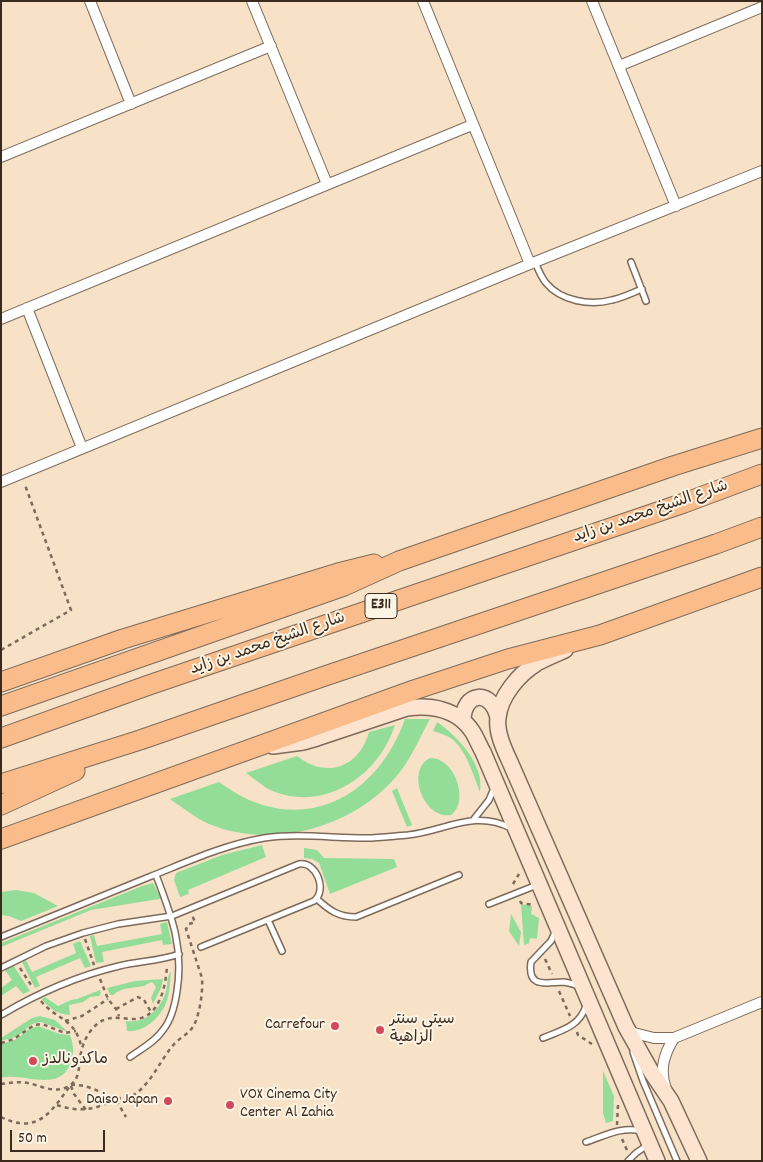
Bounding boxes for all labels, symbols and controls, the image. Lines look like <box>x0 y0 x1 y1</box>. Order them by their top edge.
street label: شارع الشيخ محمد بن زايد <box>571 477 731 549</box>
road number: E311 <box>365 594 397 618</box>
street label: شارع الشيخ محمد بن زايد <box>188 609 348 681</box>
place label: سيتي سنتر الزاهية <box>390 1011 455 1049</box>
place label: Carrefour <box>265 1016 325 1036</box>
marker: Carrefour <box>329 1020 341 1032</box>
marker: سيتي سنتر الزاهية <box>374 1024 386 1036</box>
place label: ماكدونالدز <box>43 1051 108 1071</box>
marker: ماكدونالدز <box>27 1055 39 1067</box>
place label: VOX Cinema City Center Al Zahia <box>240 1086 337 1124</box>
place label: Daiso Japan <box>86 1091 158 1111</box>
marker: Daiso Japan <box>162 1095 174 1107</box>
marker: VOX Cinema City Center Al Zahia <box>224 1099 236 1111</box>
scale bar <box>12 1120 108 1152</box>
text: 50 m <box>18 1128 47 1150</box>

